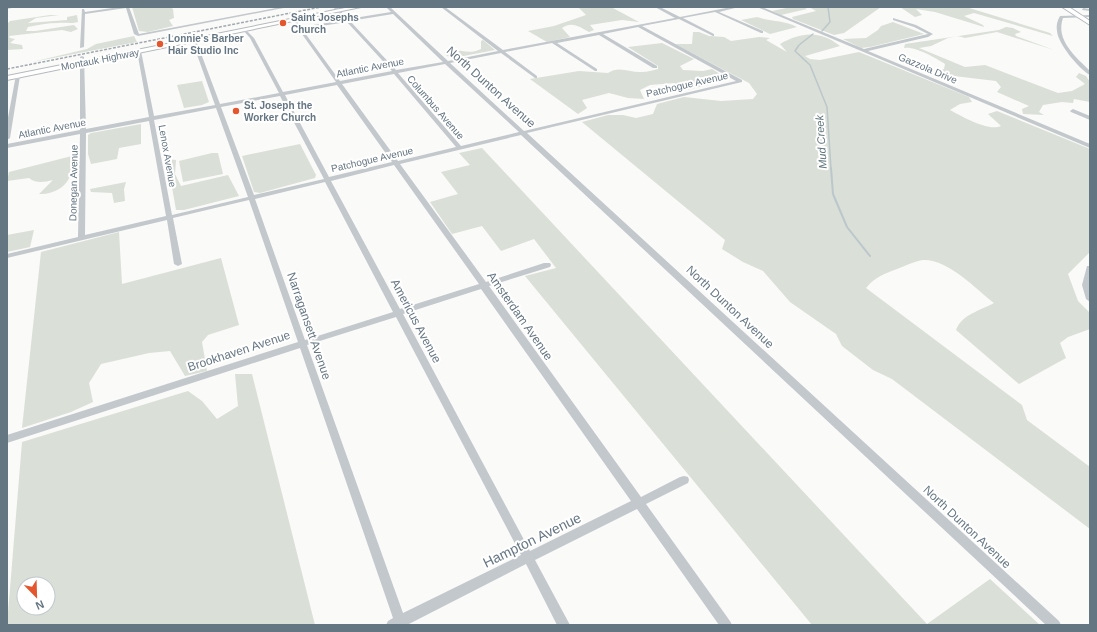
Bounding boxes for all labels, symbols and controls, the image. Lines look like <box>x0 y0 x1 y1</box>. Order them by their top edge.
place label: Saint Josephs Church <box>291 12 359 35</box>
marker: Saint Josephs Church <box>278 18 288 28</box>
place label: Lonnie's Barber Hair Studio Inc <box>168 33 244 56</box>
marker: Lonnie's Barber Hair Studio Inc <box>155 39 165 49</box>
street label: North Dunton Avenue <box>444 43 538 131</box>
street label: Montauk Highway <box>60 47 140 72</box>
street label: Gazzola Drive <box>897 51 959 86</box>
street label: Atlantic Avenue <box>335 55 405 79</box>
street label: Patchogue Avenue <box>645 70 730 99</box>
street label: Columbus Avenue <box>405 73 467 142</box>
place label: St. Joseph the Worker Church <box>244 100 316 123</box>
marker: St. Joseph the Worker Church <box>231 106 241 116</box>
water label: Mud Creek <box>813 114 829 169</box>
street label: Atlantic Avenue <box>17 116 87 140</box>
street label: Lenox Avenue <box>157 124 178 189</box>
street label: Donegan Avenue <box>67 144 80 221</box>
street label: Patchogue Avenue <box>330 145 415 174</box>
street label: North Dunton Avenue <box>683 263 777 351</box>
street label: Amsterdam Avenue <box>484 269 556 363</box>
street label: Narragansett Avenue <box>284 271 334 382</box>
street label: Americus Avenue <box>388 277 444 366</box>
street label: Brookhaven Avenue <box>186 328 292 374</box>
street label: North Dunton Avenue <box>920 483 1014 571</box>
street label: Hampton Avenue <box>480 509 584 571</box>
north arrow <box>16 576 56 616</box>
text: N <box>34 598 46 612</box>

